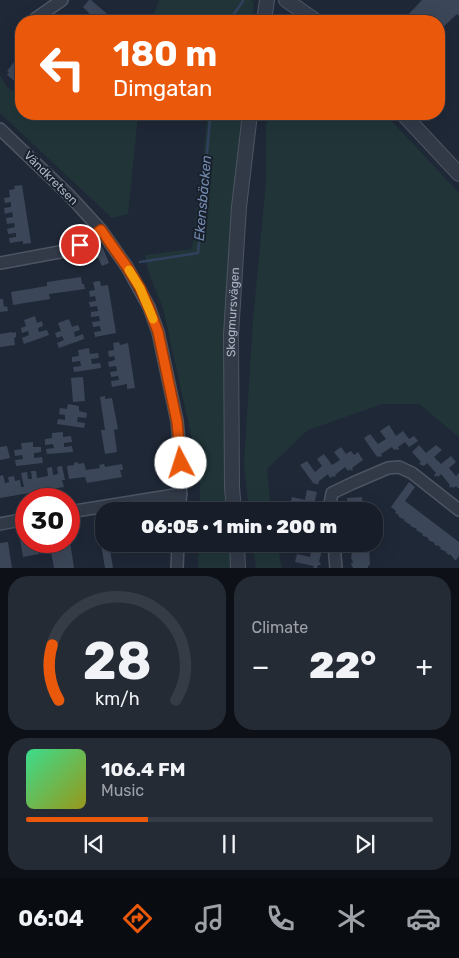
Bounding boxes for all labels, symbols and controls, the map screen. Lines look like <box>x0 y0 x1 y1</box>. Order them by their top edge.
text: 180 m <box>113 33 217 75</box>
icon: left <box>30 35 95 100</box>
text: Dimgatan <box>113 75 212 102</box>
street label: Vändkretsen <box>21 148 81 208</box>
water label: Ekensbäcken <box>191 154 215 242</box>
pin <box>59 224 101 266</box>
icon: arrive <box>66 231 94 259</box>
street label: Skogmursvägen <box>224 267 242 357</box>
position arrow <box>154 436 206 488</box>
speed limit sign: 30 <box>15 488 80 553</box>
text: 06:05 · 1 min · 200 m <box>141 515 337 538</box>
text: Climate <box>252 618 308 637</box>
text: 28 <box>82 630 151 692</box>
text: 22° <box>309 642 376 688</box>
text: − <box>252 650 270 683</box>
text: + <box>416 650 433 683</box>
text: km/h <box>94 688 139 709</box>
text: 106.4 FM <box>101 758 186 781</box>
text: Music <box>101 781 144 800</box>
icon: previous <box>80 830 108 858</box>
icon: pause <box>215 830 243 858</box>
icon: next <box>351 830 379 858</box>
icon: directions <box>120 901 155 936</box>
icon: music <box>192 901 227 936</box>
icon: phone <box>263 901 298 936</box>
icon: climate <box>334 901 369 936</box>
icon: car <box>406 901 441 936</box>
text: 06:04 <box>18 905 84 932</box>

